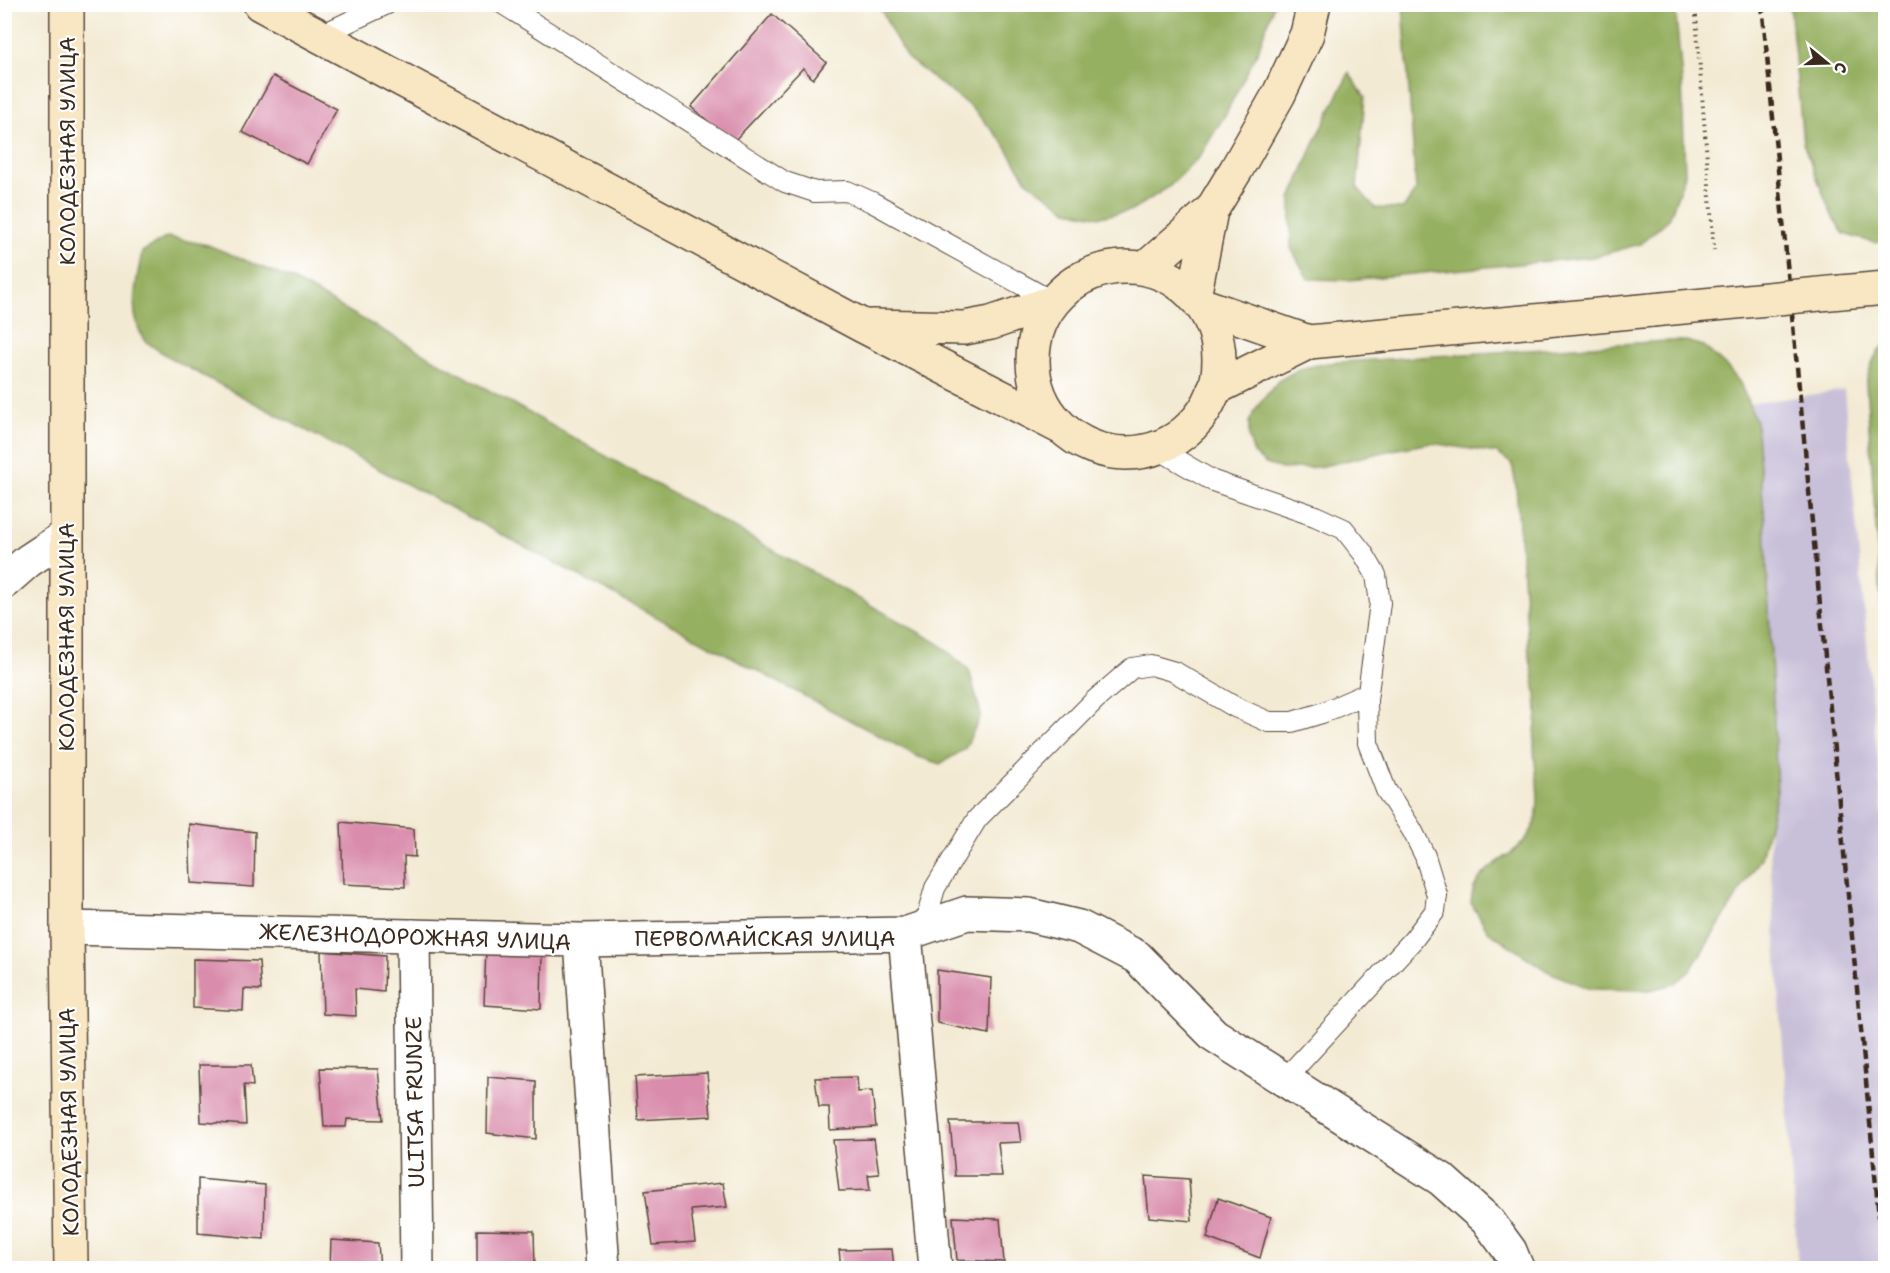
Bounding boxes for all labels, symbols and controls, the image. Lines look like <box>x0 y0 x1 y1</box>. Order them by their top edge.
north arrow <box>1797 33 1857 93</box>
street label: КОЛОДЕЗНАЯ УЛИЦА <box>53 37 82 265</box>
text: С <box>1829 60 1852 76</box>
street label: КОЛОДЕЗНАЯ УЛИЦА <box>52 523 81 751</box>
street label: ЖЕЛЕЗНОДОРОЖНАЯ УЛИЦА <box>258 917 572 957</box>
street label: ПЕРВОМАЙСКАЯ УЛИЦА <box>635 924 896 953</box>
street label: КОЛОДЕЗНАЯ УЛИЦА <box>53 1007 85 1237</box>
street label: ULITSA FRUNZE <box>399 1016 431 1188</box>

